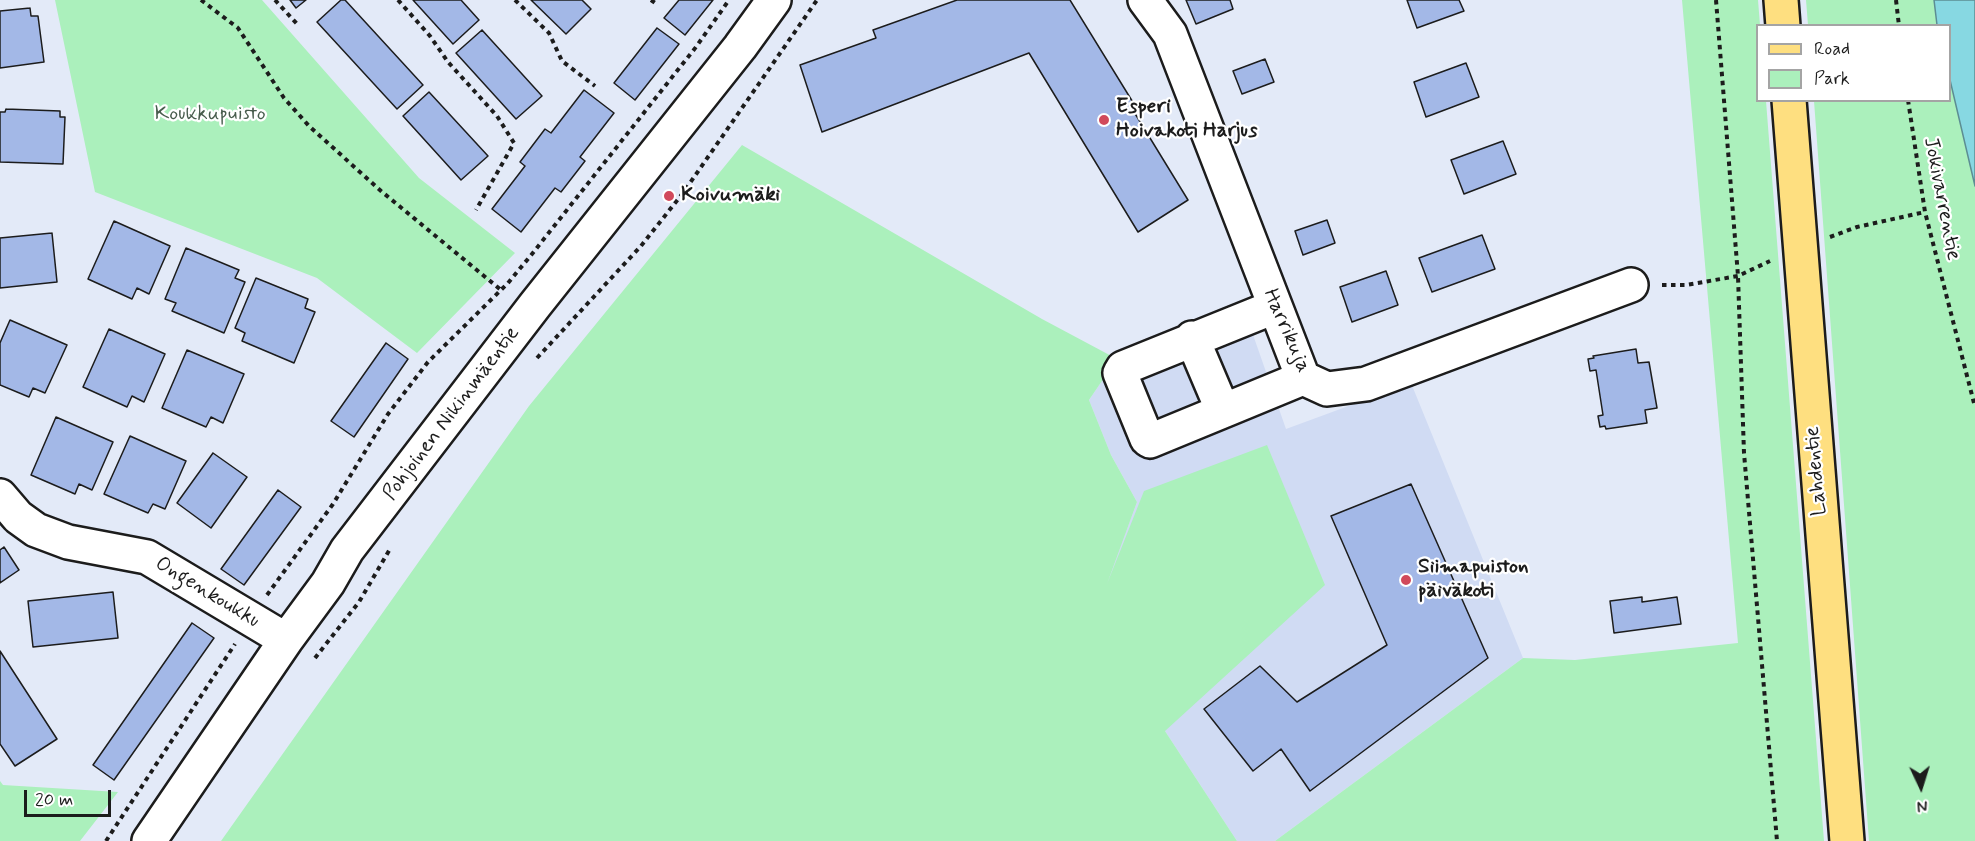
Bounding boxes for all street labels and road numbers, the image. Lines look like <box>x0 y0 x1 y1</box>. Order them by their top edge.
street label: Jokivarrentie <box>1917 135 1965 263</box>
street label: Harrikuja <box>1256 285 1316 377</box>
street label: Pohjoinen Nikinmäentie <box>378 322 526 506</box>
street label: Lahdentie <box>1801 425 1833 517</box>
street label: Ongenkoukku <box>150 552 264 634</box>

